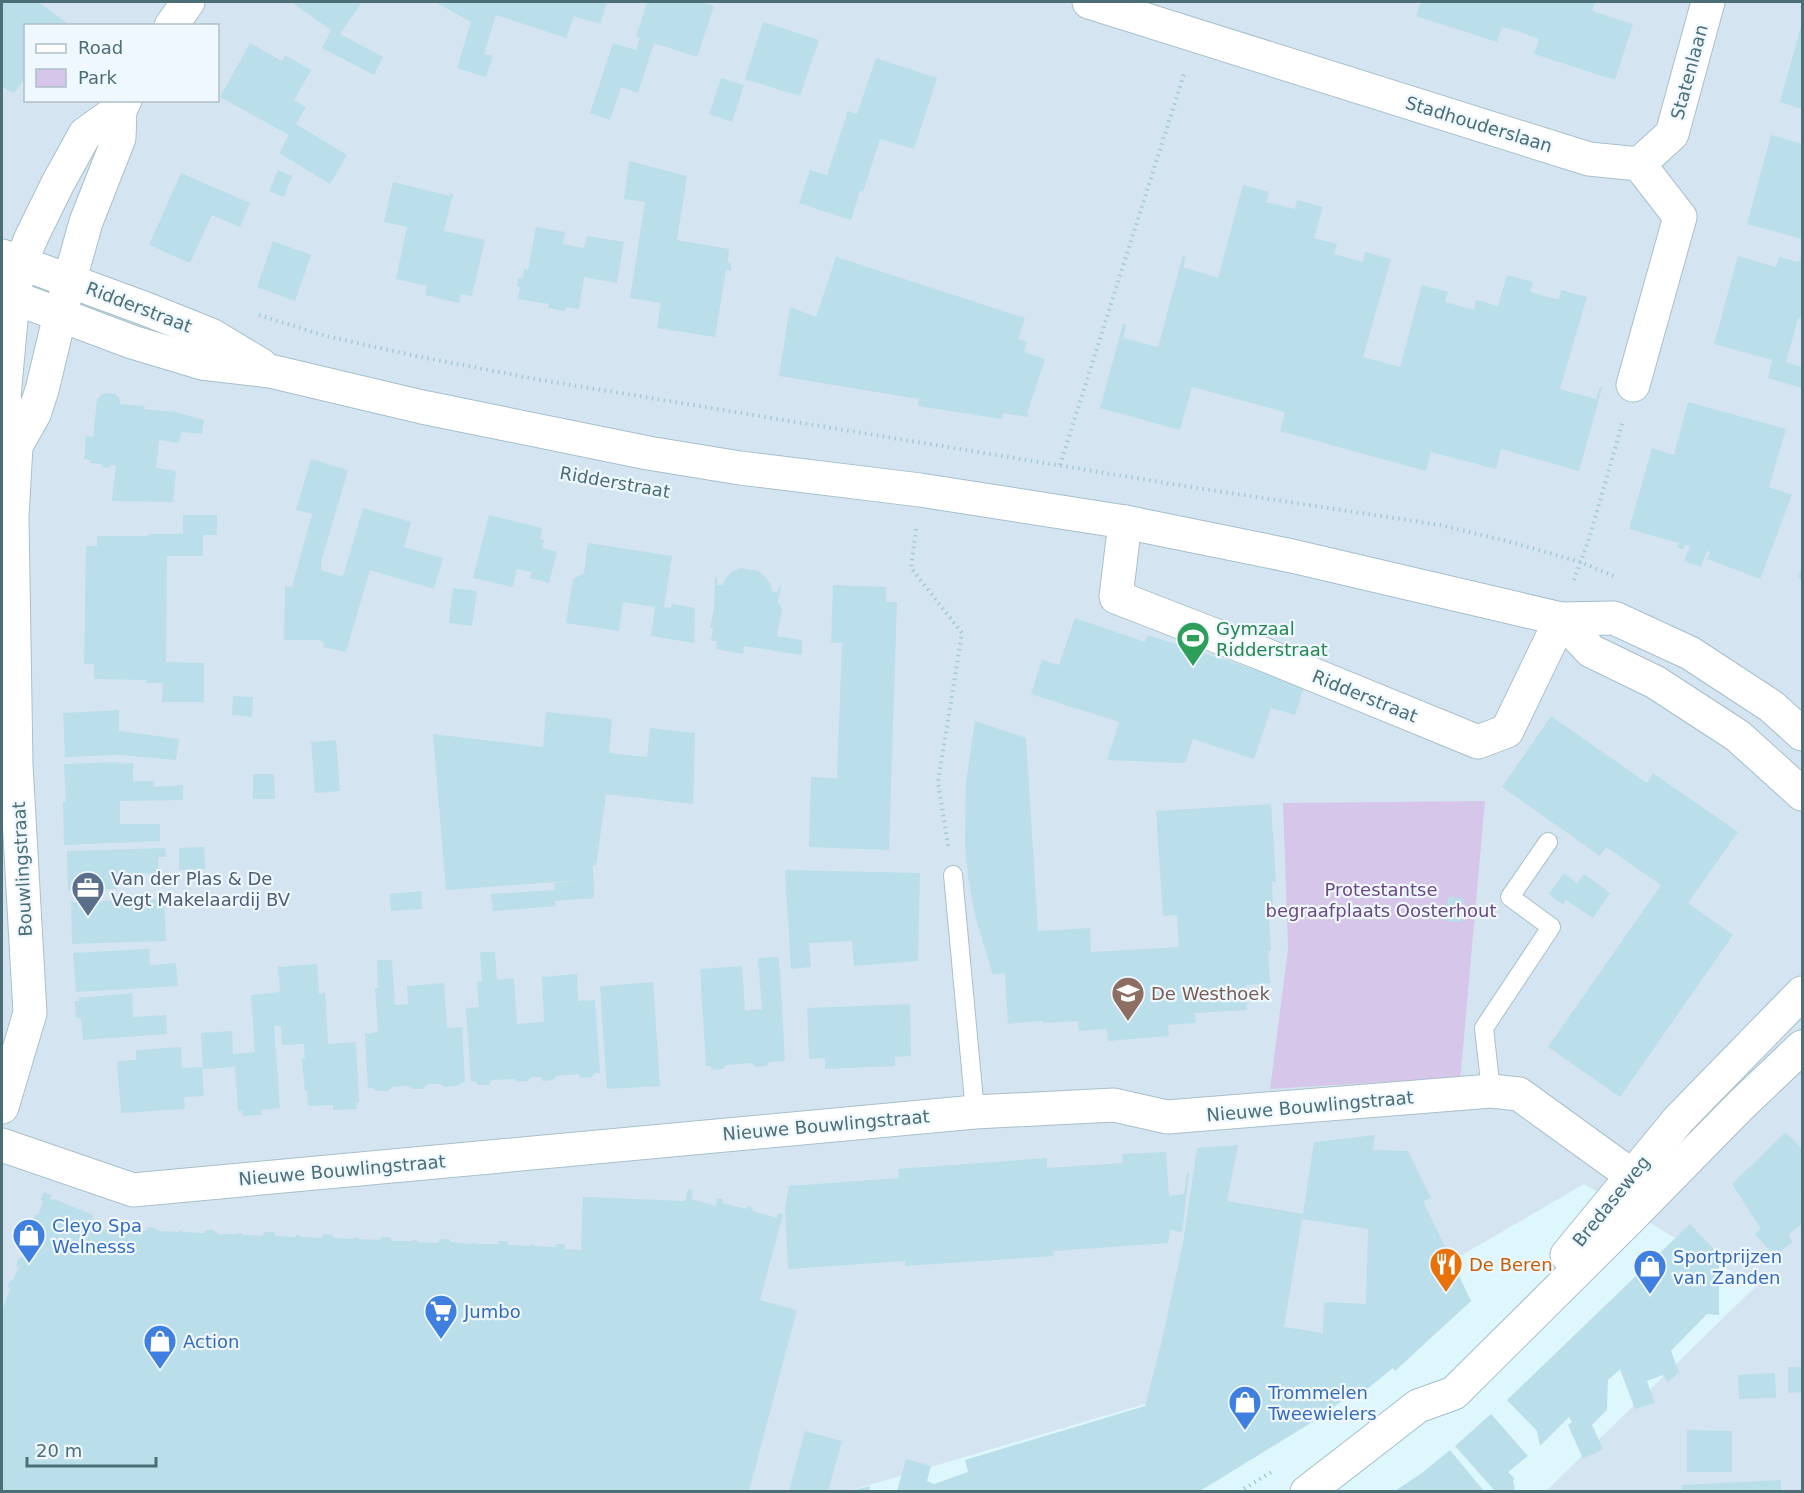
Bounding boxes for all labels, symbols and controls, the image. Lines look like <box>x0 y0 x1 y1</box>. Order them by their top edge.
street label: Statenlaan <box>1666 22 1712 122</box>
legend <box>24 24 219 102</box>
text: Road <box>78 37 123 58</box>
text: Park <box>78 67 117 88</box>
street label: Stadhouderslaan <box>1403 92 1555 156</box>
street label: Ridderstraat <box>83 277 195 337</box>
street label: Ridderstraat <box>558 462 672 502</box>
place label: Gymzaal Ridderstraat <box>1216 618 1328 660</box>
sports icon: Gymzaal Ridderstraat <box>1175 620 1211 667</box>
street label: Ridderstraat <box>1309 665 1421 727</box>
street label: Bouwlingstraat <box>8 801 36 937</box>
place label: Van der Plas & De Vegt Makelaardij BV <box>111 868 291 910</box>
office icon: Van der Plas & De Vegt Makelaardij BV <box>70 870 106 917</box>
park label: Protestantse begraafplaats Oosterhout <box>1265 879 1497 921</box>
school or university icon: De Westhoek <box>1110 975 1146 1022</box>
place label: De Westhoek <box>1151 983 1270 1004</box>
street label: Nieuwe Bouwlingstraat <box>1206 1086 1414 1126</box>
street label: Nieuwe Bouwlingstraat <box>722 1105 930 1145</box>
street label: Nieuwe Bouwlingstraat <box>238 1150 446 1190</box>
street label: Bredaseweg <box>1568 1151 1654 1251</box>
place label: Cleyo Spa Welnesss <box>52 1215 142 1257</box>
shop icon: Cleyo Spa Welnesss <box>11 1217 47 1264</box>
restaurant icon: De Beren <box>1428 1246 1464 1293</box>
place label: Sportprijzen van Zanden <box>1673 1246 1782 1288</box>
shop icon: Sportprijzen van Zanden <box>1632 1248 1668 1295</box>
place label: De Beren <box>1469 1254 1553 1275</box>
supermarket icon: Jumbo <box>423 1293 459 1340</box>
place label: Jumbo <box>463 1301 521 1322</box>
shop icon: Action <box>142 1323 178 1370</box>
place label: Action <box>183 1331 239 1352</box>
place label: Trommelen Tweewielers <box>1267 1382 1377 1424</box>
shop icon: Trommelen Tweewielers <box>1227 1384 1263 1431</box>
scale bar <box>27 1430 156 1468</box>
text: 20 m <box>36 1440 82 1461</box>

